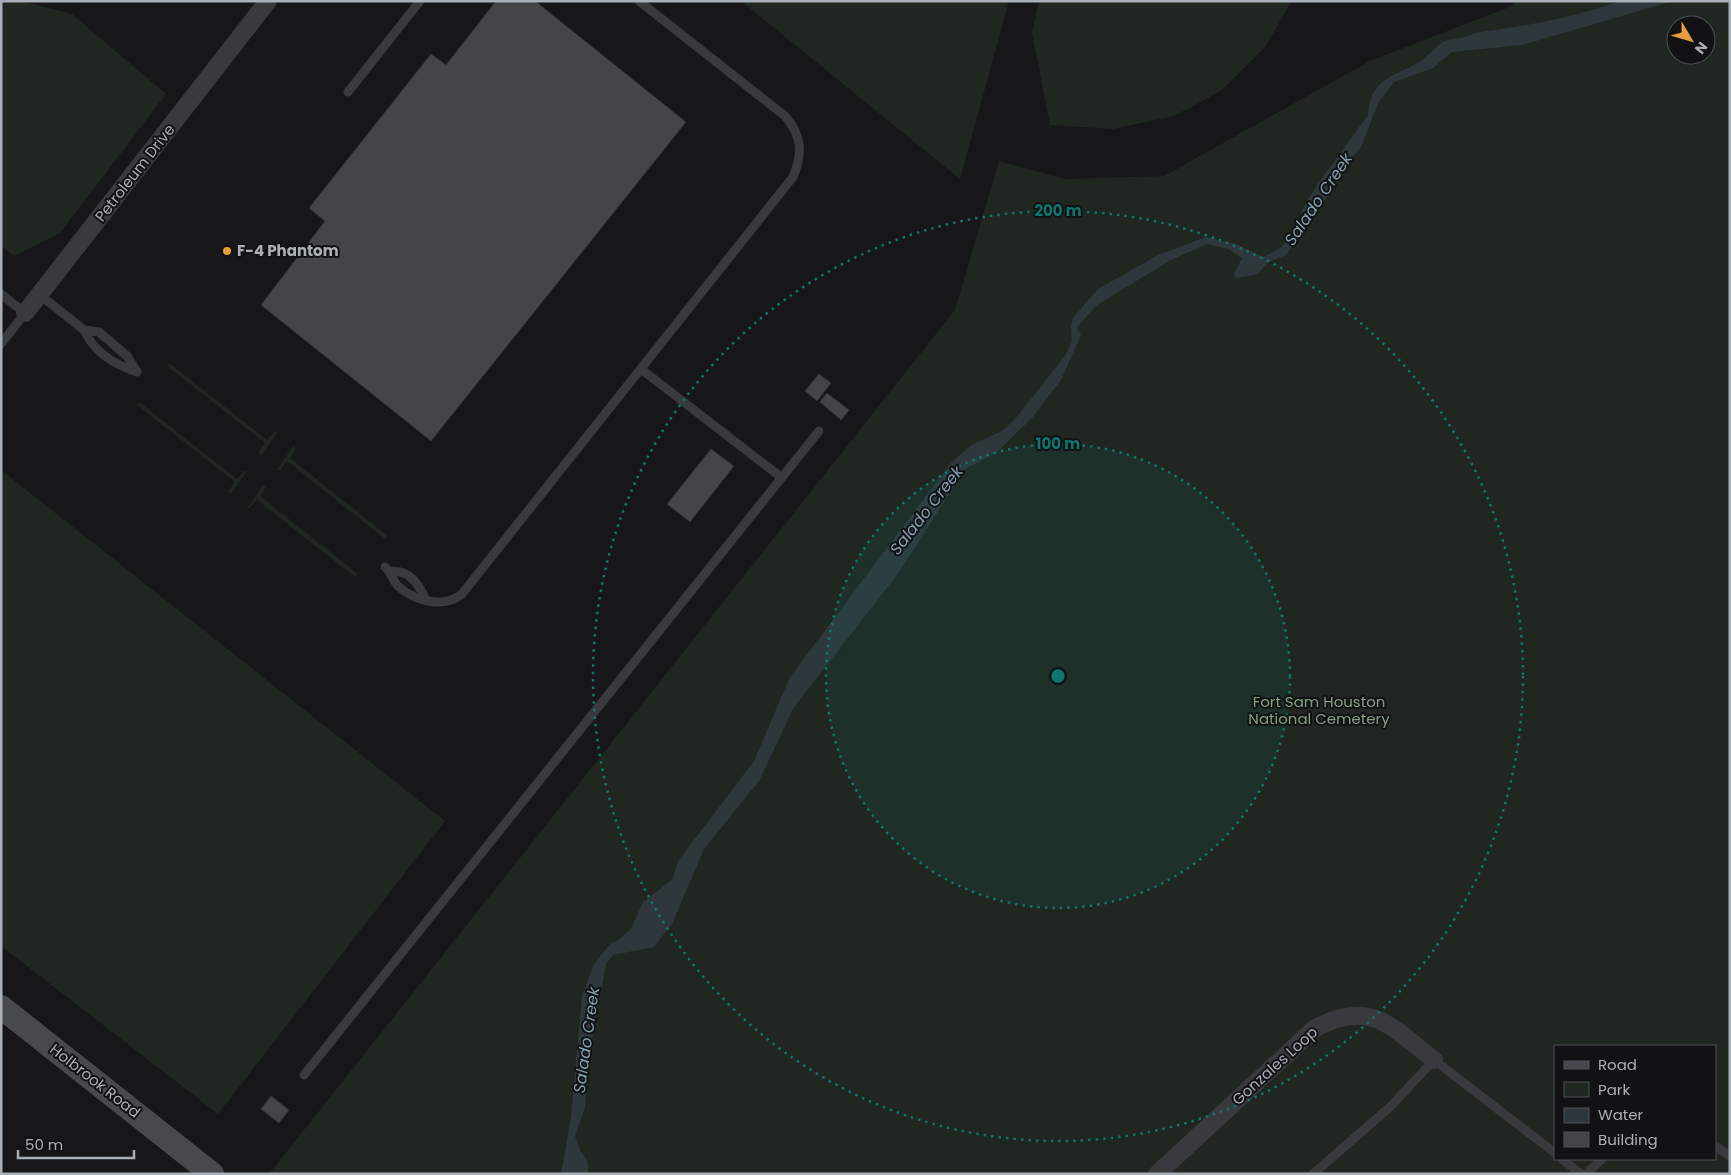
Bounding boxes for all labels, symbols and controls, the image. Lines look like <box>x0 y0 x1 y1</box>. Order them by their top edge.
north arrow <box>1666 15 1716 65</box>
text: N <box>1690 38 1712 58</box>
street label: Petroleum Drive <box>90 120 179 226</box>
water label: Salado Creek <box>1279 148 1358 250</box>
text: 200 m <box>1034 200 1082 221</box>
place label: F-4 Phantom <box>237 240 339 261</box>
marker: F-4 Phantom <box>221 245 233 257</box>
text: 100 m <box>1036 433 1080 454</box>
water label: Salado Creek <box>884 460 969 560</box>
centre of rings <box>1049 667 1067 685</box>
park label: Fort Sam Houston National Cemetery <box>1248 691 1390 729</box>
water label: Salado Creek <box>568 985 605 1095</box>
street label: Gonzales Loop <box>1227 1022 1322 1110</box>
street label: Holbrook Road <box>46 1039 145 1123</box>
legend <box>1554 1045 1716 1160</box>
text: Road <box>1598 1054 1637 1075</box>
text: Park <box>1598 1079 1630 1100</box>
text: Water <box>1598 1104 1644 1125</box>
scale bar <box>18 1128 134 1160</box>
text: Building <box>1598 1129 1658 1150</box>
text: 50 m <box>25 1134 63 1155</box>

